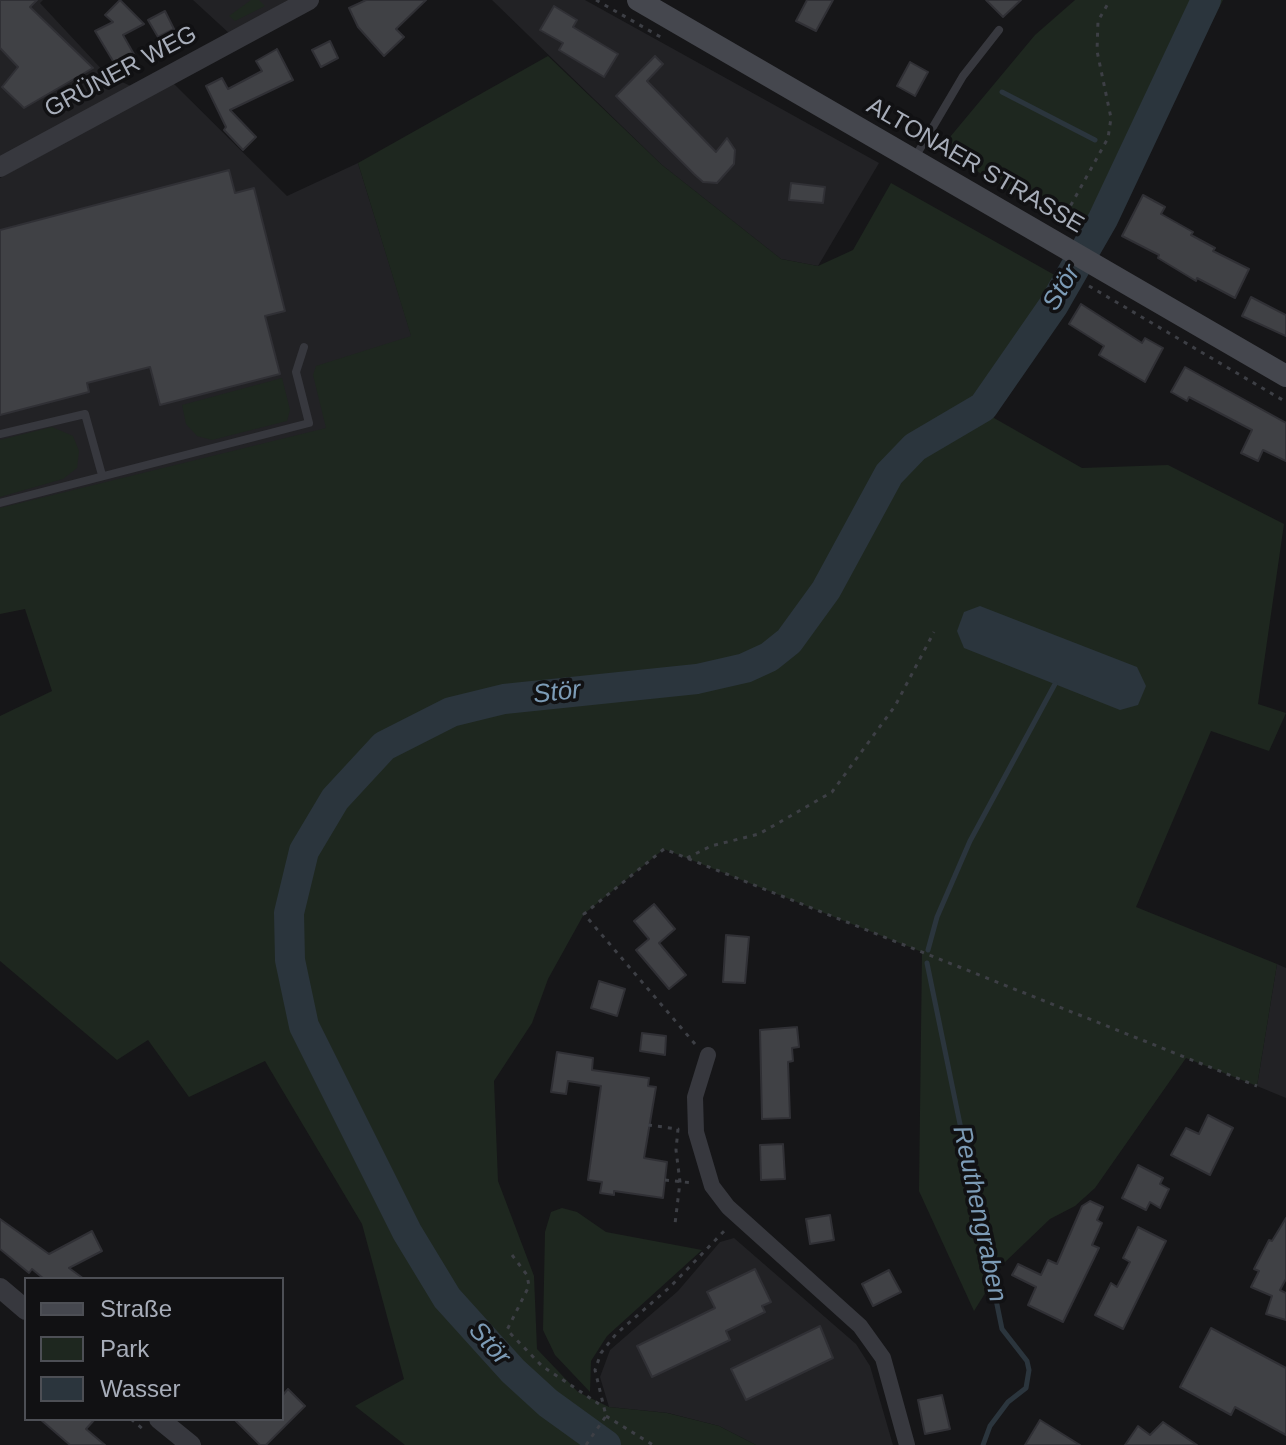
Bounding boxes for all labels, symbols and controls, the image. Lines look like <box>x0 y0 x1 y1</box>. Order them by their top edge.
street label: GRÜNER WEG <box>40 20 202 124</box>
street label: ALTONAER STRASSE <box>861 92 1089 240</box>
water label: Stör <box>1036 260 1088 316</box>
water label: Stör <box>532 675 582 711</box>
water label: Reuthengraben <box>945 1123 1013 1305</box>
legend <box>24 1277 284 1421</box>
text: Straße <box>100 1295 172 1322</box>
water label: Stör <box>461 1316 517 1372</box>
text: Park <box>100 1335 149 1362</box>
text: Wasser <box>100 1375 180 1402</box>

